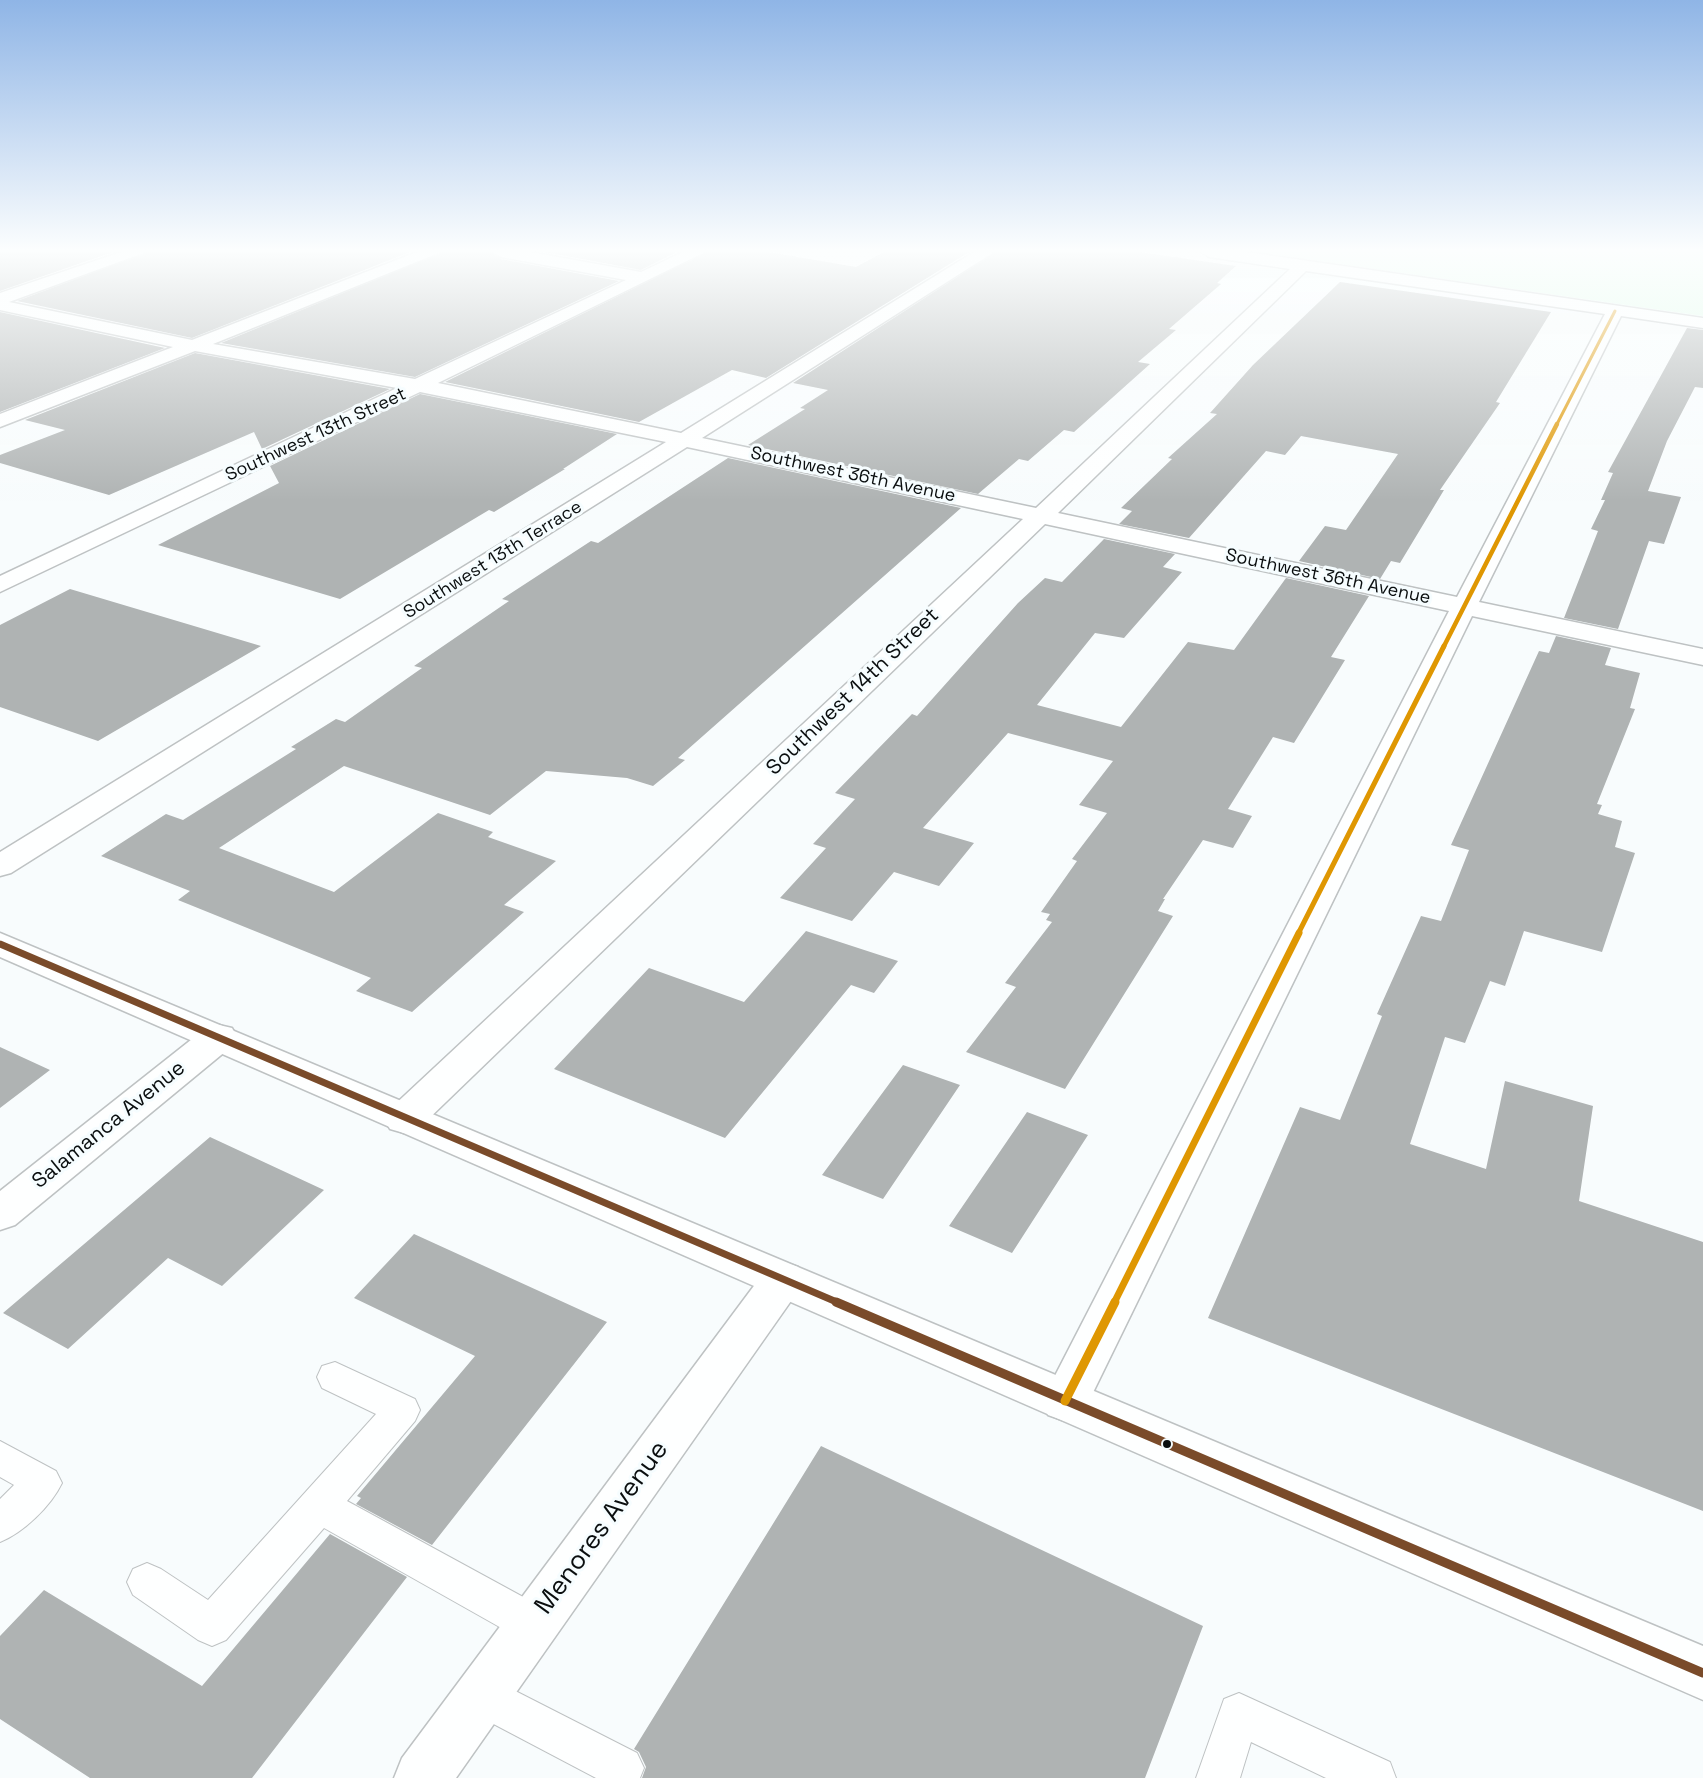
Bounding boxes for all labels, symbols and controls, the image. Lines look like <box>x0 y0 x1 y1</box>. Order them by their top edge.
street label: Southwest 13th Street <box>222 384 410 486</box>
street label: Southwest 36th Avenue <box>749 443 957 507</box>
street label: Southwest 13th Terrace <box>400 496 586 624</box>
street label: Southwest 36th Avenue <box>1224 545 1432 609</box>
street label: Southwest 14th Street <box>761 603 945 781</box>
street label: Salamanca Avenue <box>27 1056 191 1194</box>
street label: Menores Avenue <box>529 1435 675 1621</box>
unlabelled marker <box>1161 1438 1173 1450</box>

